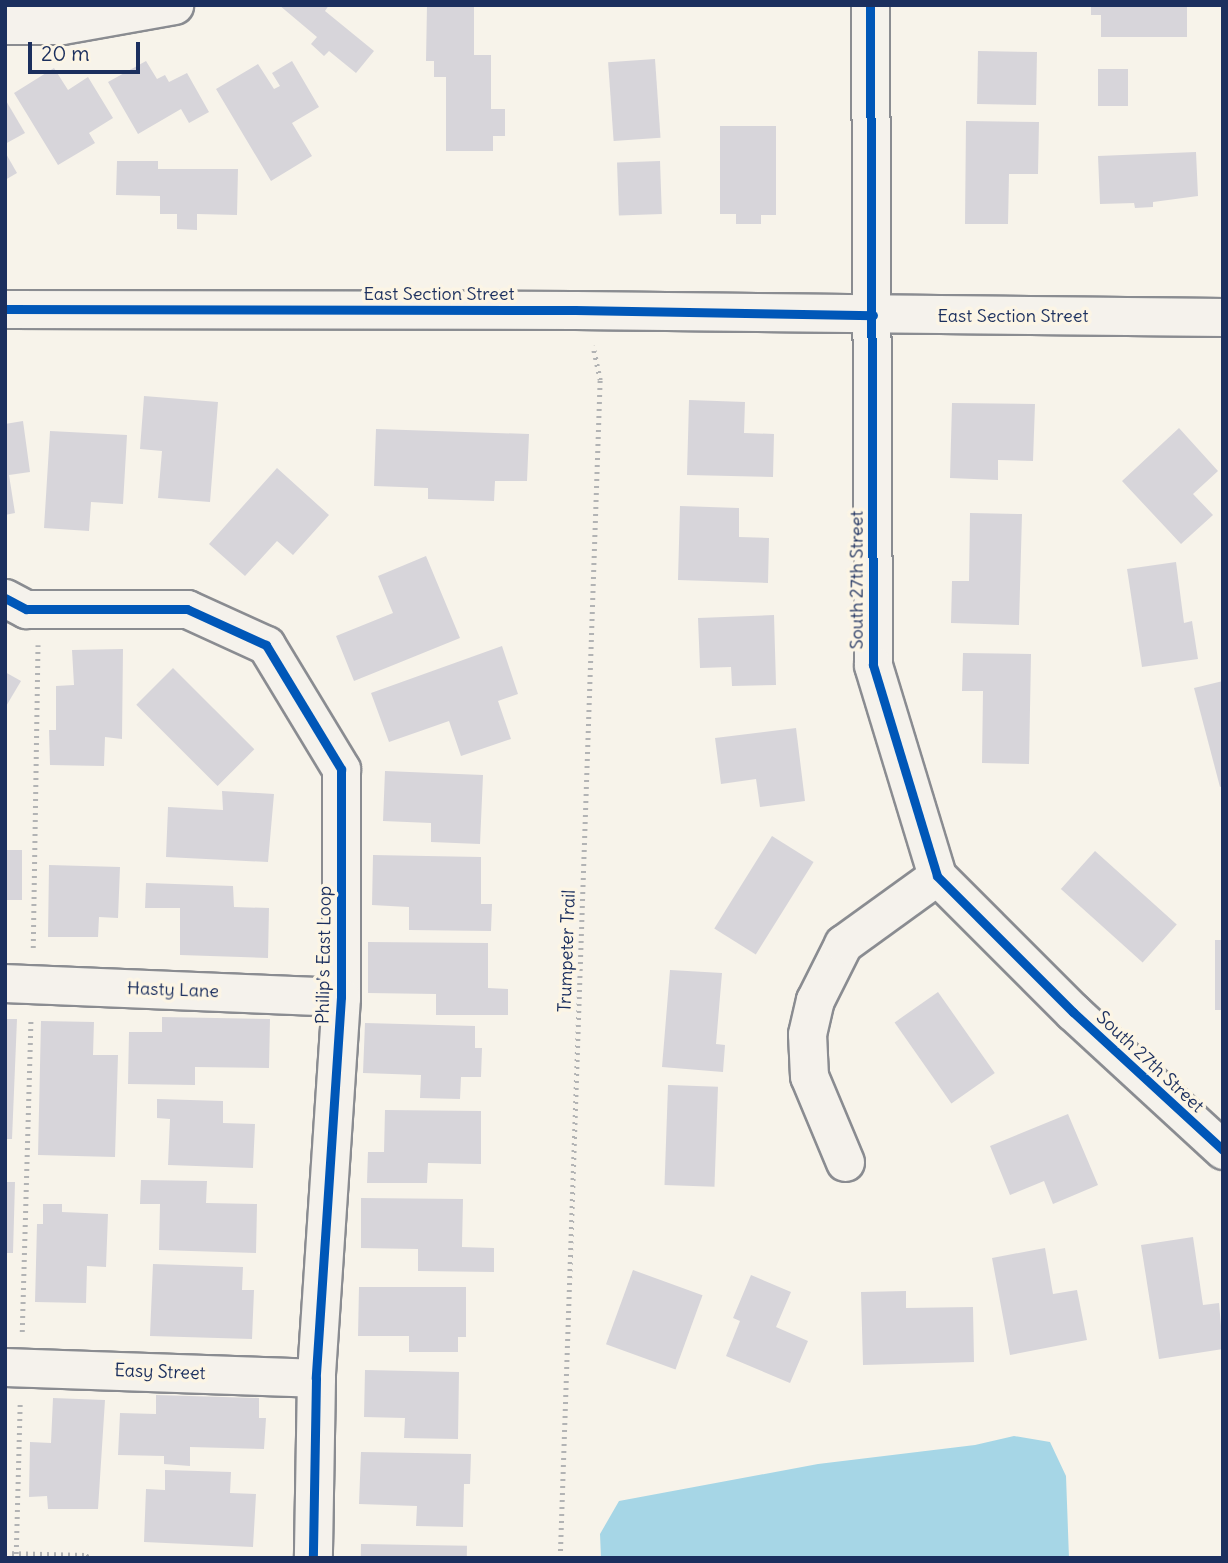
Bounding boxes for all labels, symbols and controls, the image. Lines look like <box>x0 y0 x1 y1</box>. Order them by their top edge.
scale bar <box>32 28 144 72</box>
text: 20 m <box>41 40 90 67</box>
street label: East Section Street <box>364 283 514 305</box>
street label: East Section Street <box>938 305 1088 327</box>
street label: South 27th Street <box>846 511 868 649</box>
street label: Philip's East Loop <box>312 886 336 1024</box>
street label: Trumpeter Trail <box>554 889 580 1013</box>
street label: Hasty Lane <box>127 978 219 1002</box>
street label: South 27th Street <box>1092 1007 1208 1117</box>
street label: Easy Street <box>114 1360 206 1384</box>

